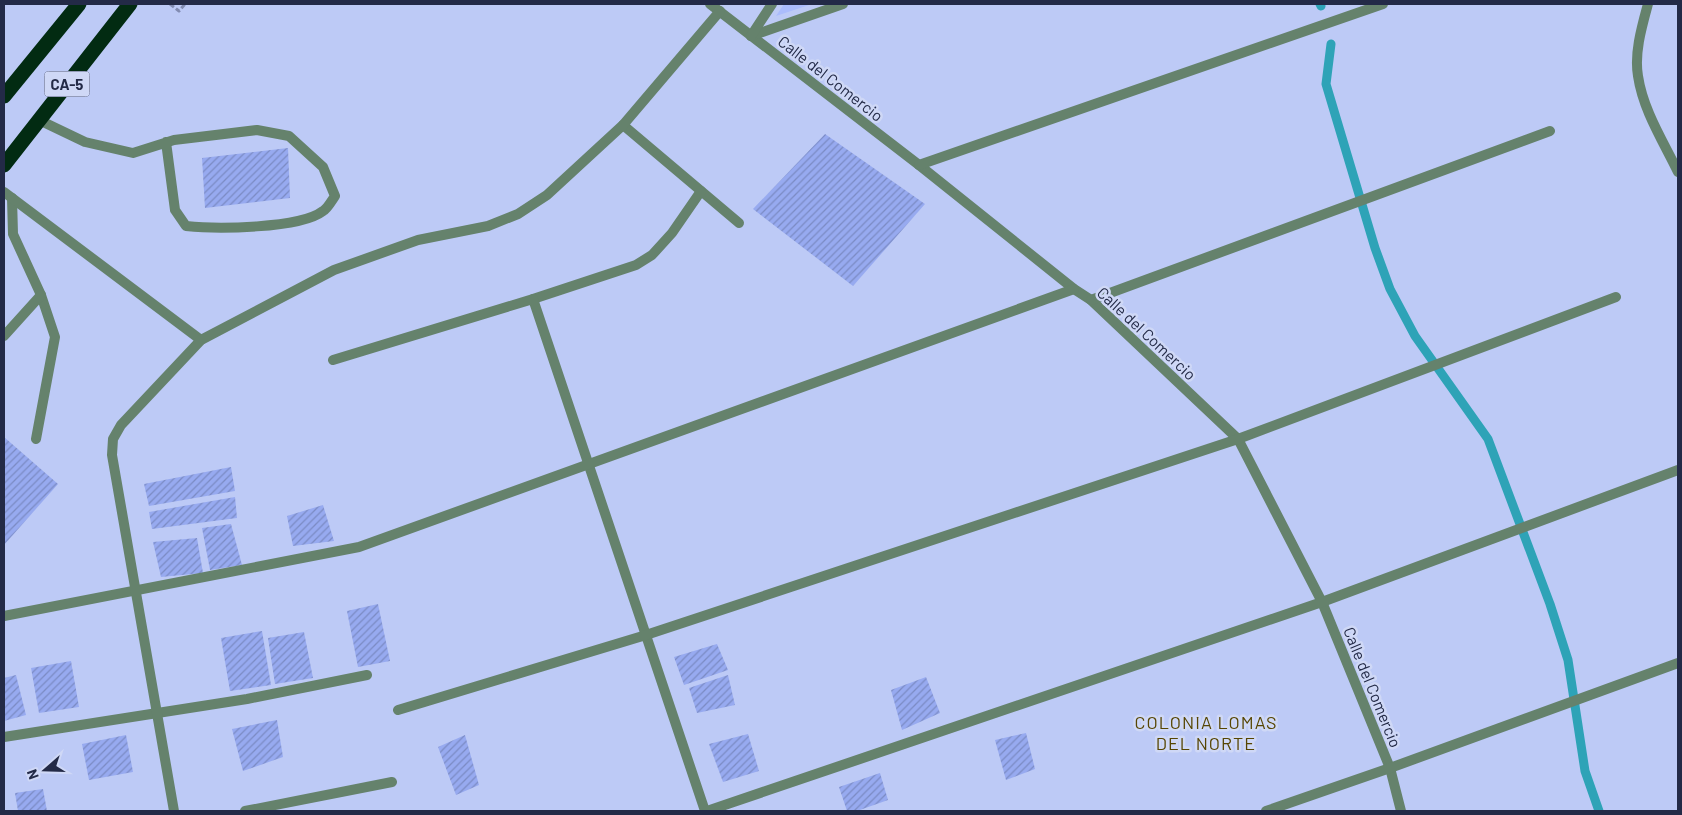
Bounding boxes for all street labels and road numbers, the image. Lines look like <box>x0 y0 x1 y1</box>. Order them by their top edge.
street label: Calle del Comercio <box>775 31 887 125</box>
road number: CA-5 <box>44 72 90 96</box>
street label: Calle del Comercio <box>1094 282 1200 384</box>
street label: Calle del Comercio <box>1340 624 1406 750</box>

